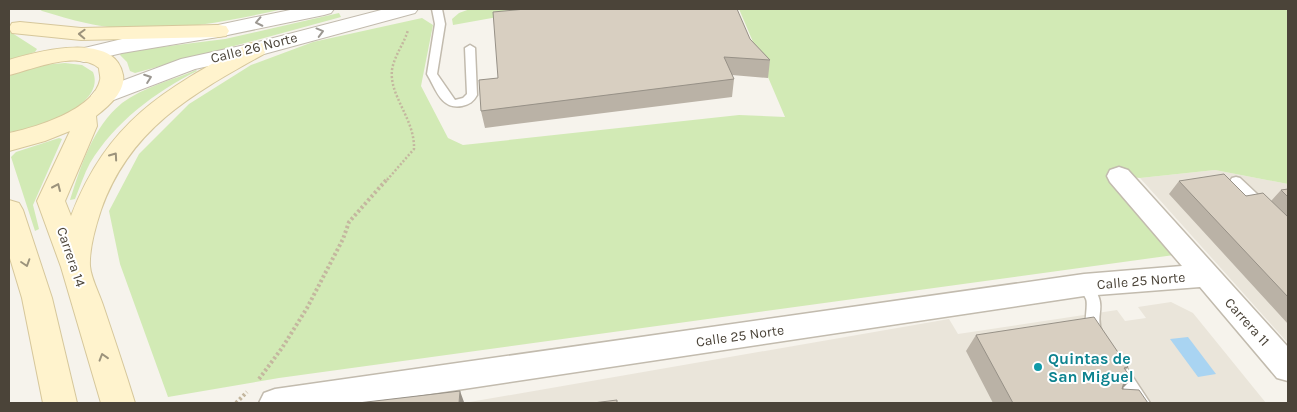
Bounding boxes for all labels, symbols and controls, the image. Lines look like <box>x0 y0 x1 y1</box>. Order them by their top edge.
one-way arrow <box>254 16 263 27</box>
one-way arrow <box>315 27 323 37</box>
one-way arrow <box>78 28 86 39</box>
street label: Calle 26 Norte <box>209 29 299 67</box>
one-way arrow <box>144 74 152 84</box>
one-way arrow <box>108 152 117 162</box>
one-way arrow <box>51 183 62 192</box>
street label: Carrera 14 <box>53 225 89 289</box>
one-way arrow <box>20 259 30 267</box>
street label: Calle 25 Norte <box>1096 269 1186 293</box>
street label: Carrera 11 <box>1221 294 1273 350</box>
street label: Calle 25 Norte <box>695 321 785 351</box>
place label: Quintas de San Miguel <box>1048 349 1134 386</box>
one-way arrow <box>99 353 109 361</box>
marker: Quintas de San Miguel <box>1032 361 1044 373</box>

